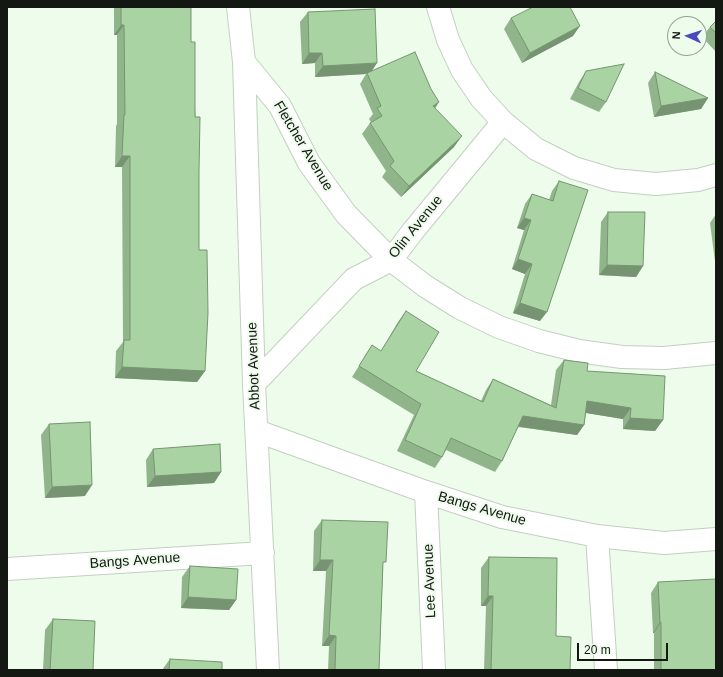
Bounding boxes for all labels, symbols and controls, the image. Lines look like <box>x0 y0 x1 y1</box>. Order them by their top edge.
north arrow <box>667 16 707 56</box>
text: N <box>670 31 682 40</box>
street label: Fletcher Avenue <box>270 98 336 194</box>
street label: Olin Avenue <box>386 192 446 262</box>
street label: Abbot Avenue <box>244 322 264 410</box>
street label: Bangs Avenue <box>436 488 528 530</box>
street label: Lee Avenue <box>420 543 440 619</box>
street label: Bangs Avenue <box>89 549 181 573</box>
scale bar <box>579 635 670 661</box>
text: 20 m <box>584 643 611 657</box>

